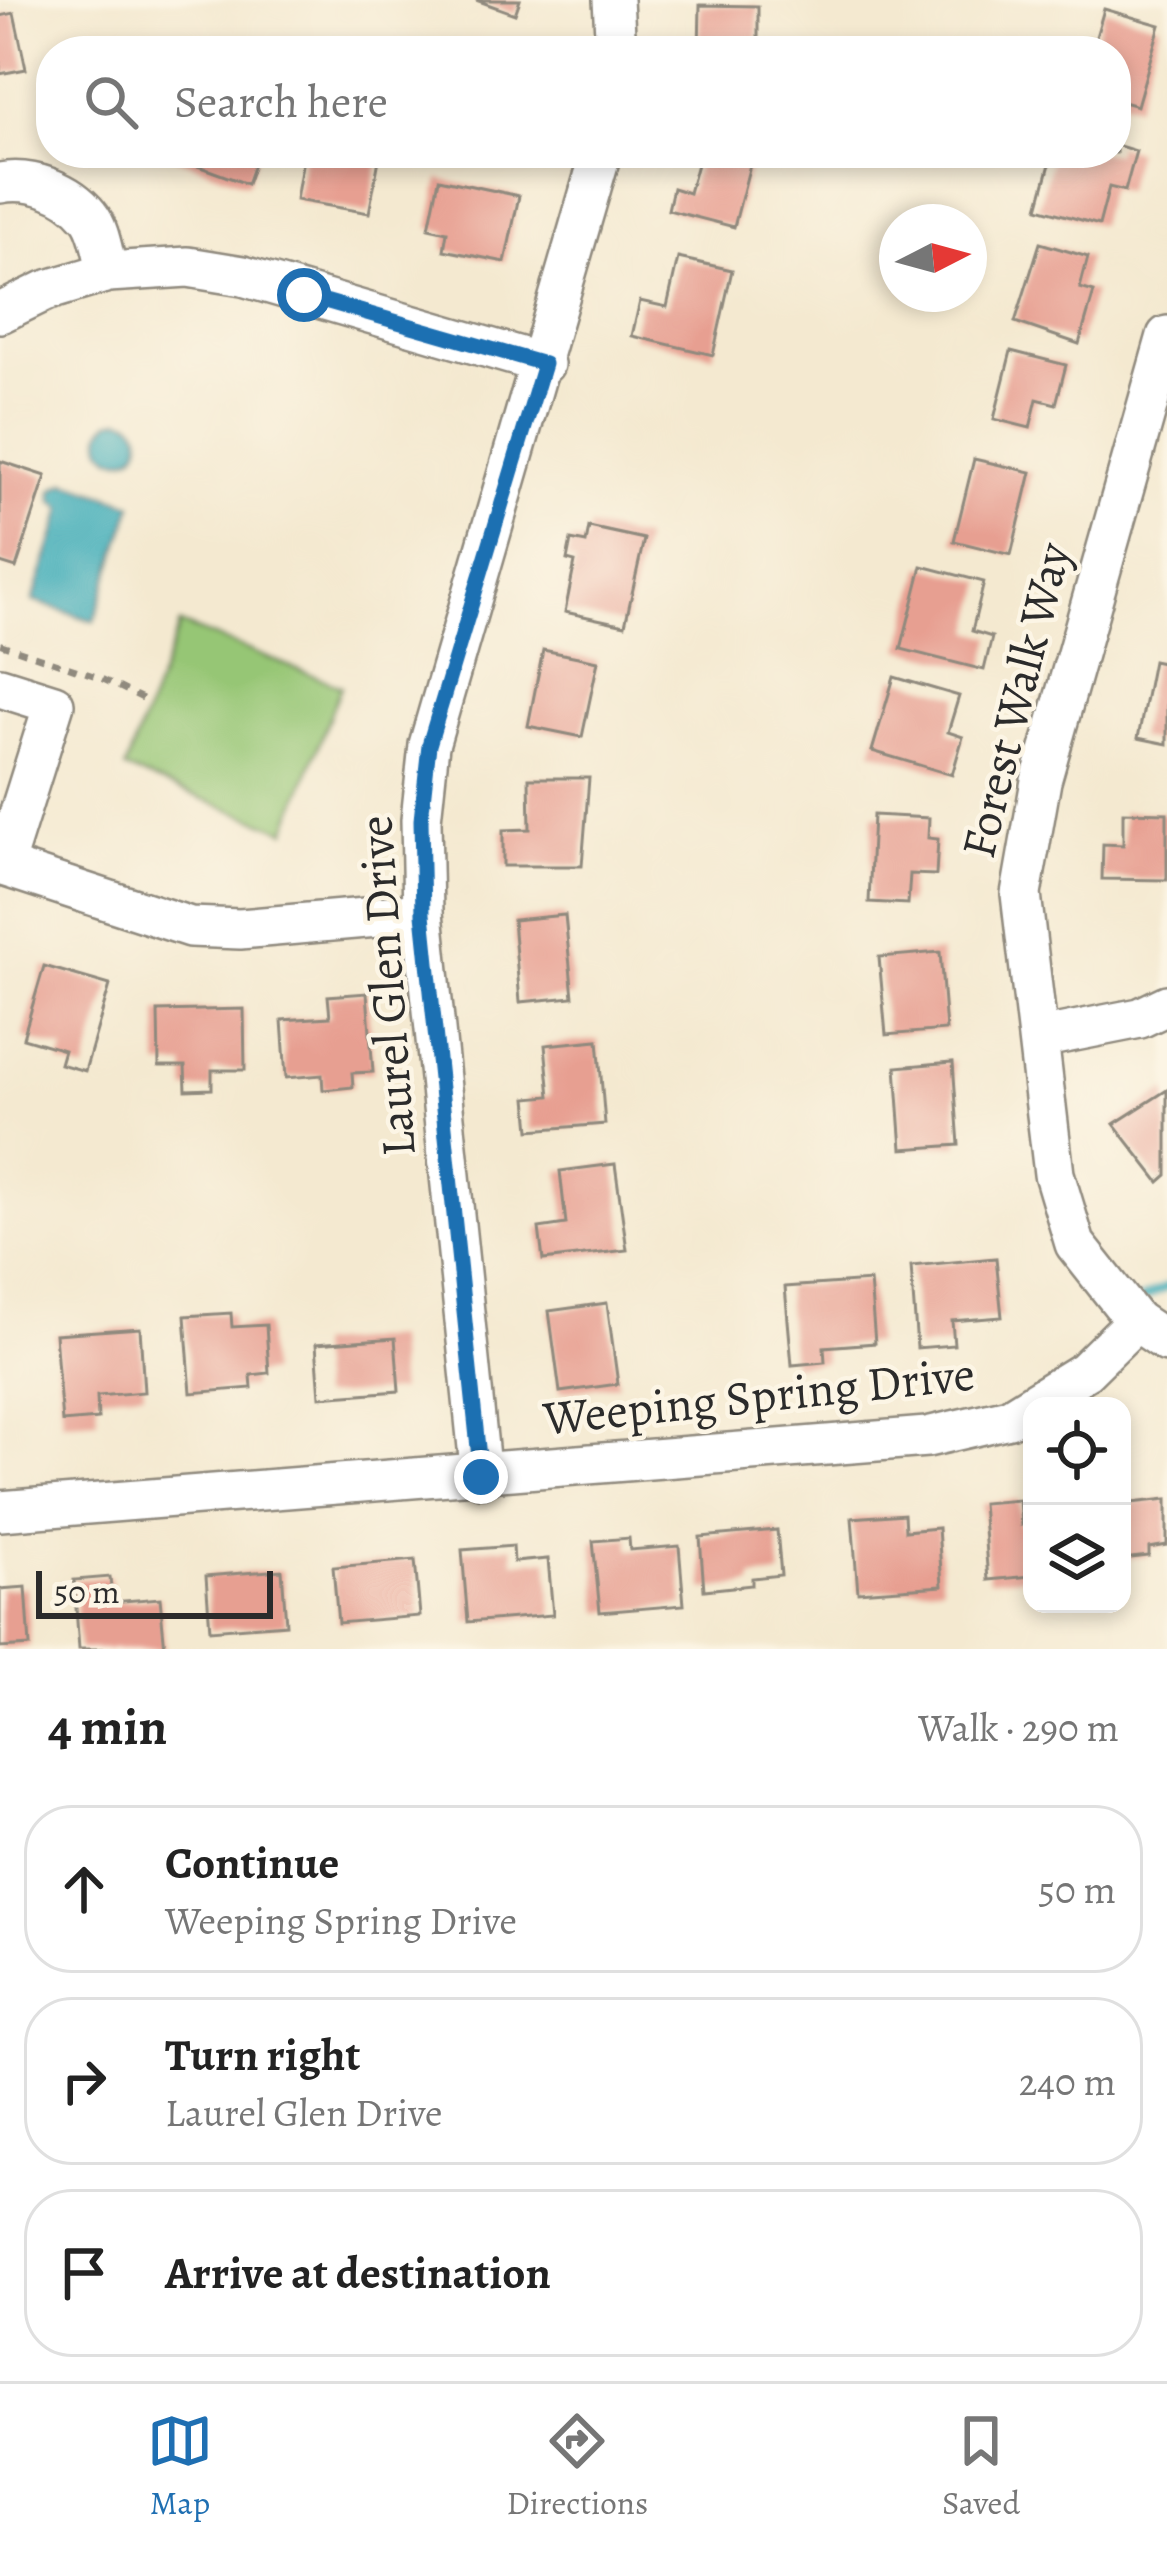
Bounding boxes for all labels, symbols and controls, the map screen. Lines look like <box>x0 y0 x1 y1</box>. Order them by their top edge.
search box <box>36 36 1131 168</box>
icon: search <box>78 69 144 135</box>
text: Search here <box>174 71 388 133</box>
north arrow <box>879 204 987 312</box>
route start <box>277 268 331 322</box>
street label: Forest Walk Way <box>945 535 1087 865</box>
street label: Laurel Glen Drive <box>342 813 432 1159</box>
street label: Weeping Spring Drive <box>539 1341 978 1452</box>
map controls <box>1023 1397 1131 1613</box>
button: locate <box>1023 1397 1131 1505</box>
route end <box>454 1450 508 1504</box>
button: layers <box>1023 1505 1131 1613</box>
scale bar <box>36 1565 273 1618</box>
text: 50 m <box>54 1569 120 1614</box>
text: 4 min <box>48 1692 167 1762</box>
text: Walk · 290 m <box>918 1701 1119 1754</box>
text: Continue <box>165 1832 339 1894</box>
icon: ahead <box>51 1856 117 1922</box>
text: 50 m <box>1038 1863 1116 1916</box>
text: Weeping Spring Drive <box>165 1894 517 1947</box>
text: Turn right <box>165 2024 360 2086</box>
icon: right <box>51 2048 117 2114</box>
text: 240 m <box>1019 2055 1116 2108</box>
text: Laurel Glen Drive <box>165 2086 443 2139</box>
icon: arrive <box>51 2240 117 2306</box>
text: Arrive at destination <box>165 2242 551 2304</box>
tab: Map <box>147 2408 213 2525</box>
tab: Directions <box>507 2408 648 2525</box>
tab: Saved <box>942 2408 1020 2525</box>

